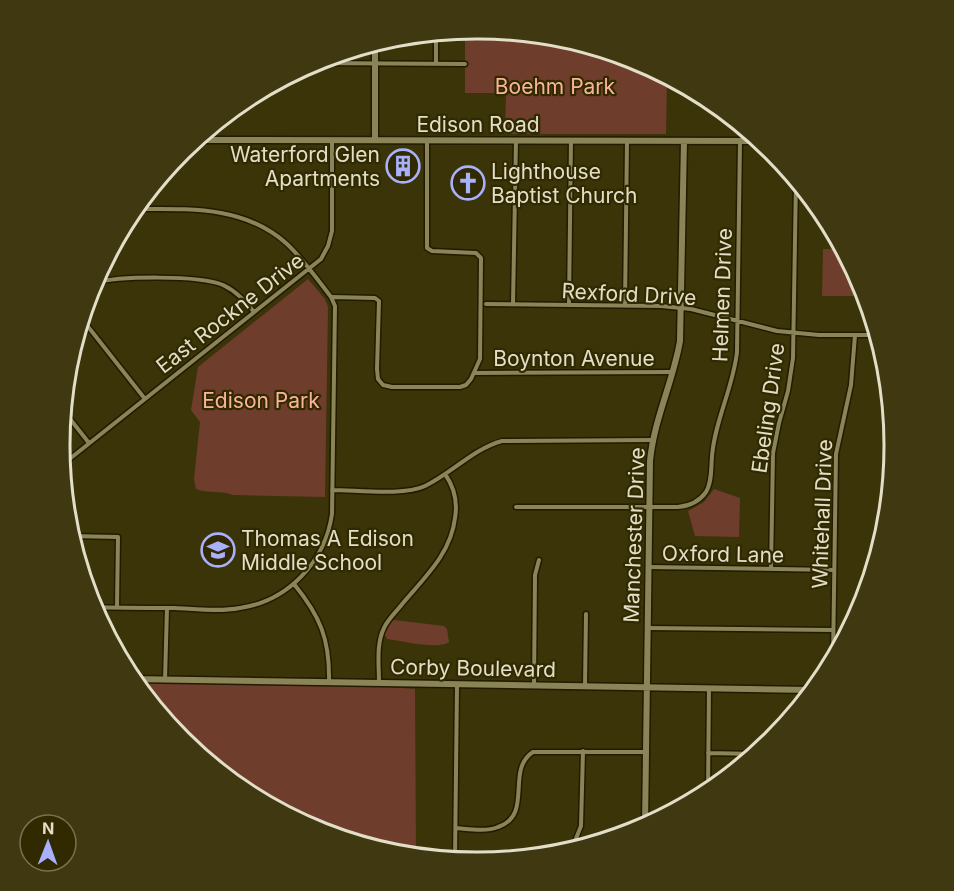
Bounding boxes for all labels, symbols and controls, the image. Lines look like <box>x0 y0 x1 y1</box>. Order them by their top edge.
park label: Boehm Park <box>495 74 616 99</box>
street label: Edison Road <box>416 112 540 137</box>
place label: Waterford Glen Apartments <box>230 142 380 191</box>
building icon: Waterford Glen Apartments <box>385 148 421 184</box>
place label: Lighthouse Baptist Church <box>491 159 637 208</box>
church icon: Lighthouse Baptist Church <box>450 165 486 201</box>
street label: Helmen Drive <box>707 228 737 362</box>
street label: East Rockne Drive <box>151 248 309 378</box>
street label: Rexford Drive <box>561 278 697 310</box>
street label: Ebeling Drive <box>746 341 790 475</box>
street label: Boynton Avenue <box>493 346 655 371</box>
park label: Edison Park <box>202 388 320 413</box>
street label: Whitehall Drive <box>807 439 837 589</box>
street label: Manchester Drive <box>618 447 650 623</box>
place label: Thomas A Edison Middle School <box>241 526 414 575</box>
school or university icon: Thomas A Edison Middle School <box>200 532 236 568</box>
street label: Oxford Lane <box>662 540 784 568</box>
street label: Corby Boulevard <box>390 654 556 682</box>
north arrow <box>18 813 78 873</box>
text: N <box>42 818 55 838</box>

